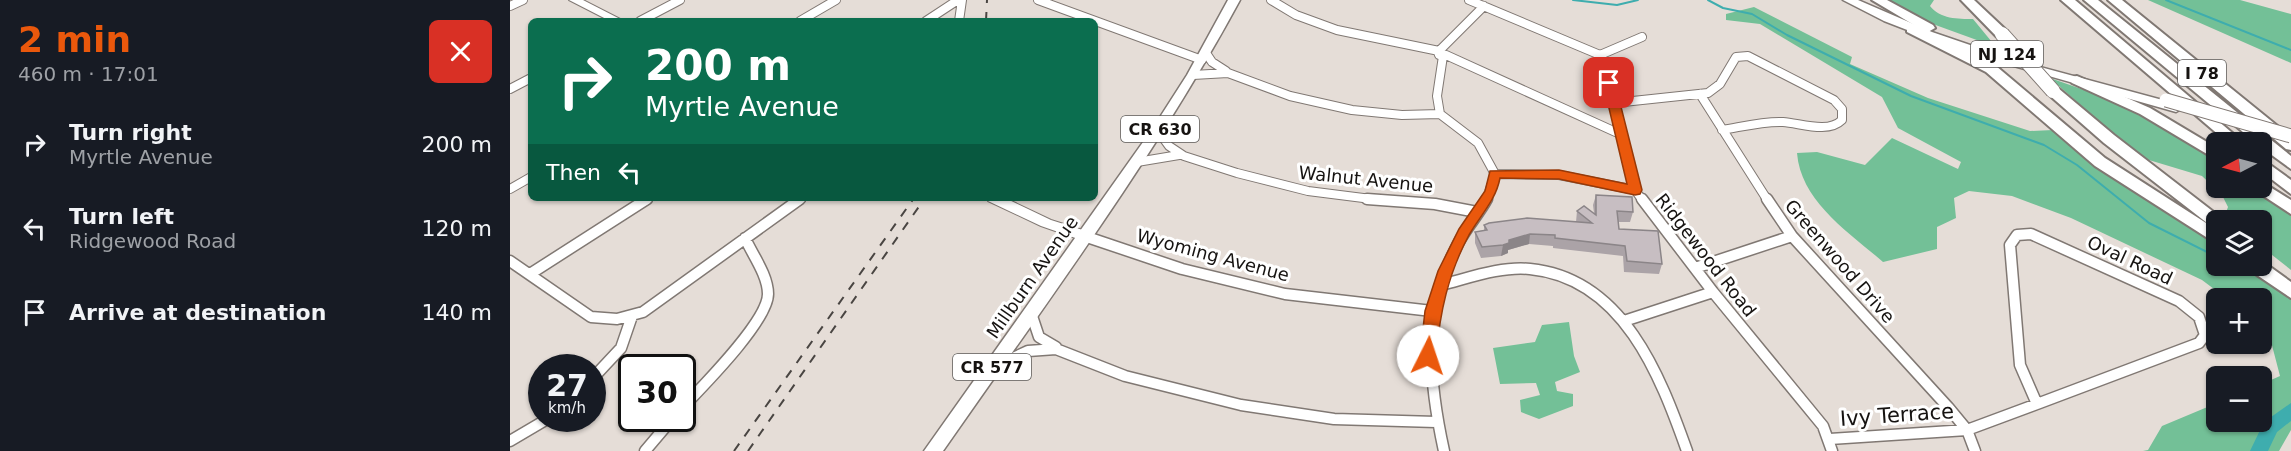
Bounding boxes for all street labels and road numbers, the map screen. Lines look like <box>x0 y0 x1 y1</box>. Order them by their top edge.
road number: NJ 124 <box>1971 41 2043 67</box>
road number: I 78 <box>2178 60 2226 86</box>
road number: CR 630 <box>1121 116 1199 142</box>
street label: Walnut Avenue <box>1298 161 1434 197</box>
street label: Ridgewood Road <box>1651 189 1761 321</box>
street label: Greenwood Drive <box>1781 195 1899 327</box>
street label: Millburn Avenue <box>982 212 1082 342</box>
street label: Wyoming Avenue <box>1134 225 1292 285</box>
street label: Oval Road <box>2084 231 2176 289</box>
road number: CR 577 <box>953 354 1031 380</box>
street label: Ivy Terrace <box>1839 399 1955 431</box>

